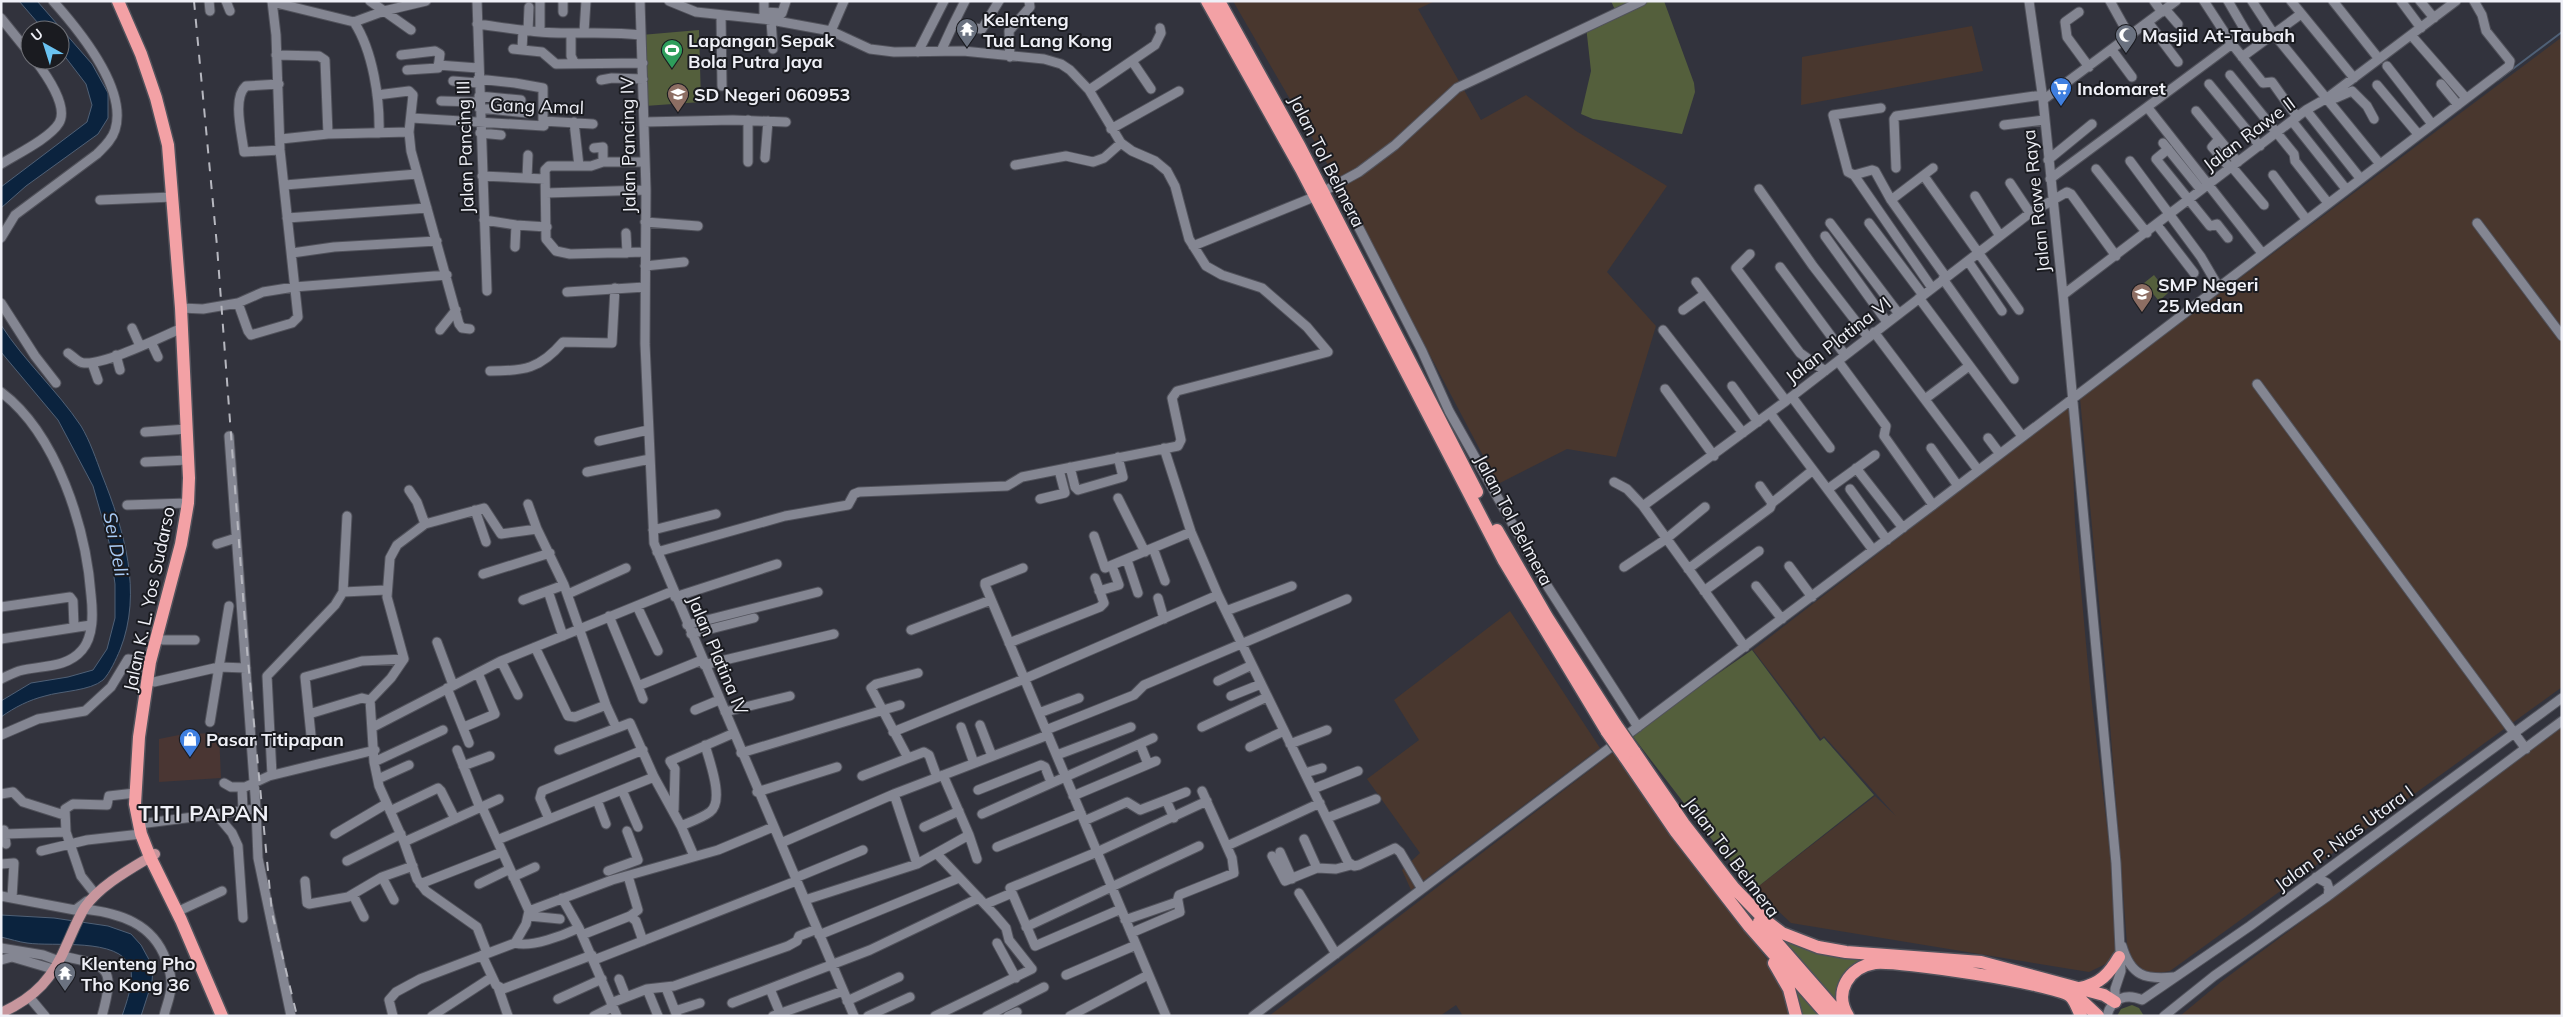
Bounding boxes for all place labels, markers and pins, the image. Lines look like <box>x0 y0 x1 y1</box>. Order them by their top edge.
place label: Kelenteng Tua Lang Kong <box>983 8 1112 52</box>
temple icon: Kelenteng Tua Lang Kong <box>955 17 979 48</box>
mosque icon: Masjid At-Taubah <box>2114 23 2138 54</box>
place label: Masjid At-Taubah <box>2142 24 2295 47</box>
place label: Lapangan Sepak Bola Putra Jaya <box>688 29 835 73</box>
sports icon: Lapangan Sepak Bola Putra Jaya <box>660 38 684 69</box>
supermarket icon: Indomaret <box>2049 76 2073 107</box>
place label: Indomaret <box>2077 77 2166 100</box>
school or university icon: SD Negeri 060953 <box>666 82 690 113</box>
place label: SD Negeri 060953 <box>694 83 850 106</box>
place label: SMP Negeri 25 Medan <box>2158 273 2258 317</box>
school or university icon: SMP Negeri 25 Medan <box>2130 282 2154 313</box>
shop icon: Pasar Titipapan <box>178 727 202 758</box>
place label: Pasar Titipapan <box>206 728 344 751</box>
place label: Klenteng Pho Tho Kong 36 <box>81 952 195 996</box>
temple icon: Klenteng Pho Tho Kong 36 <box>53 961 77 992</box>

